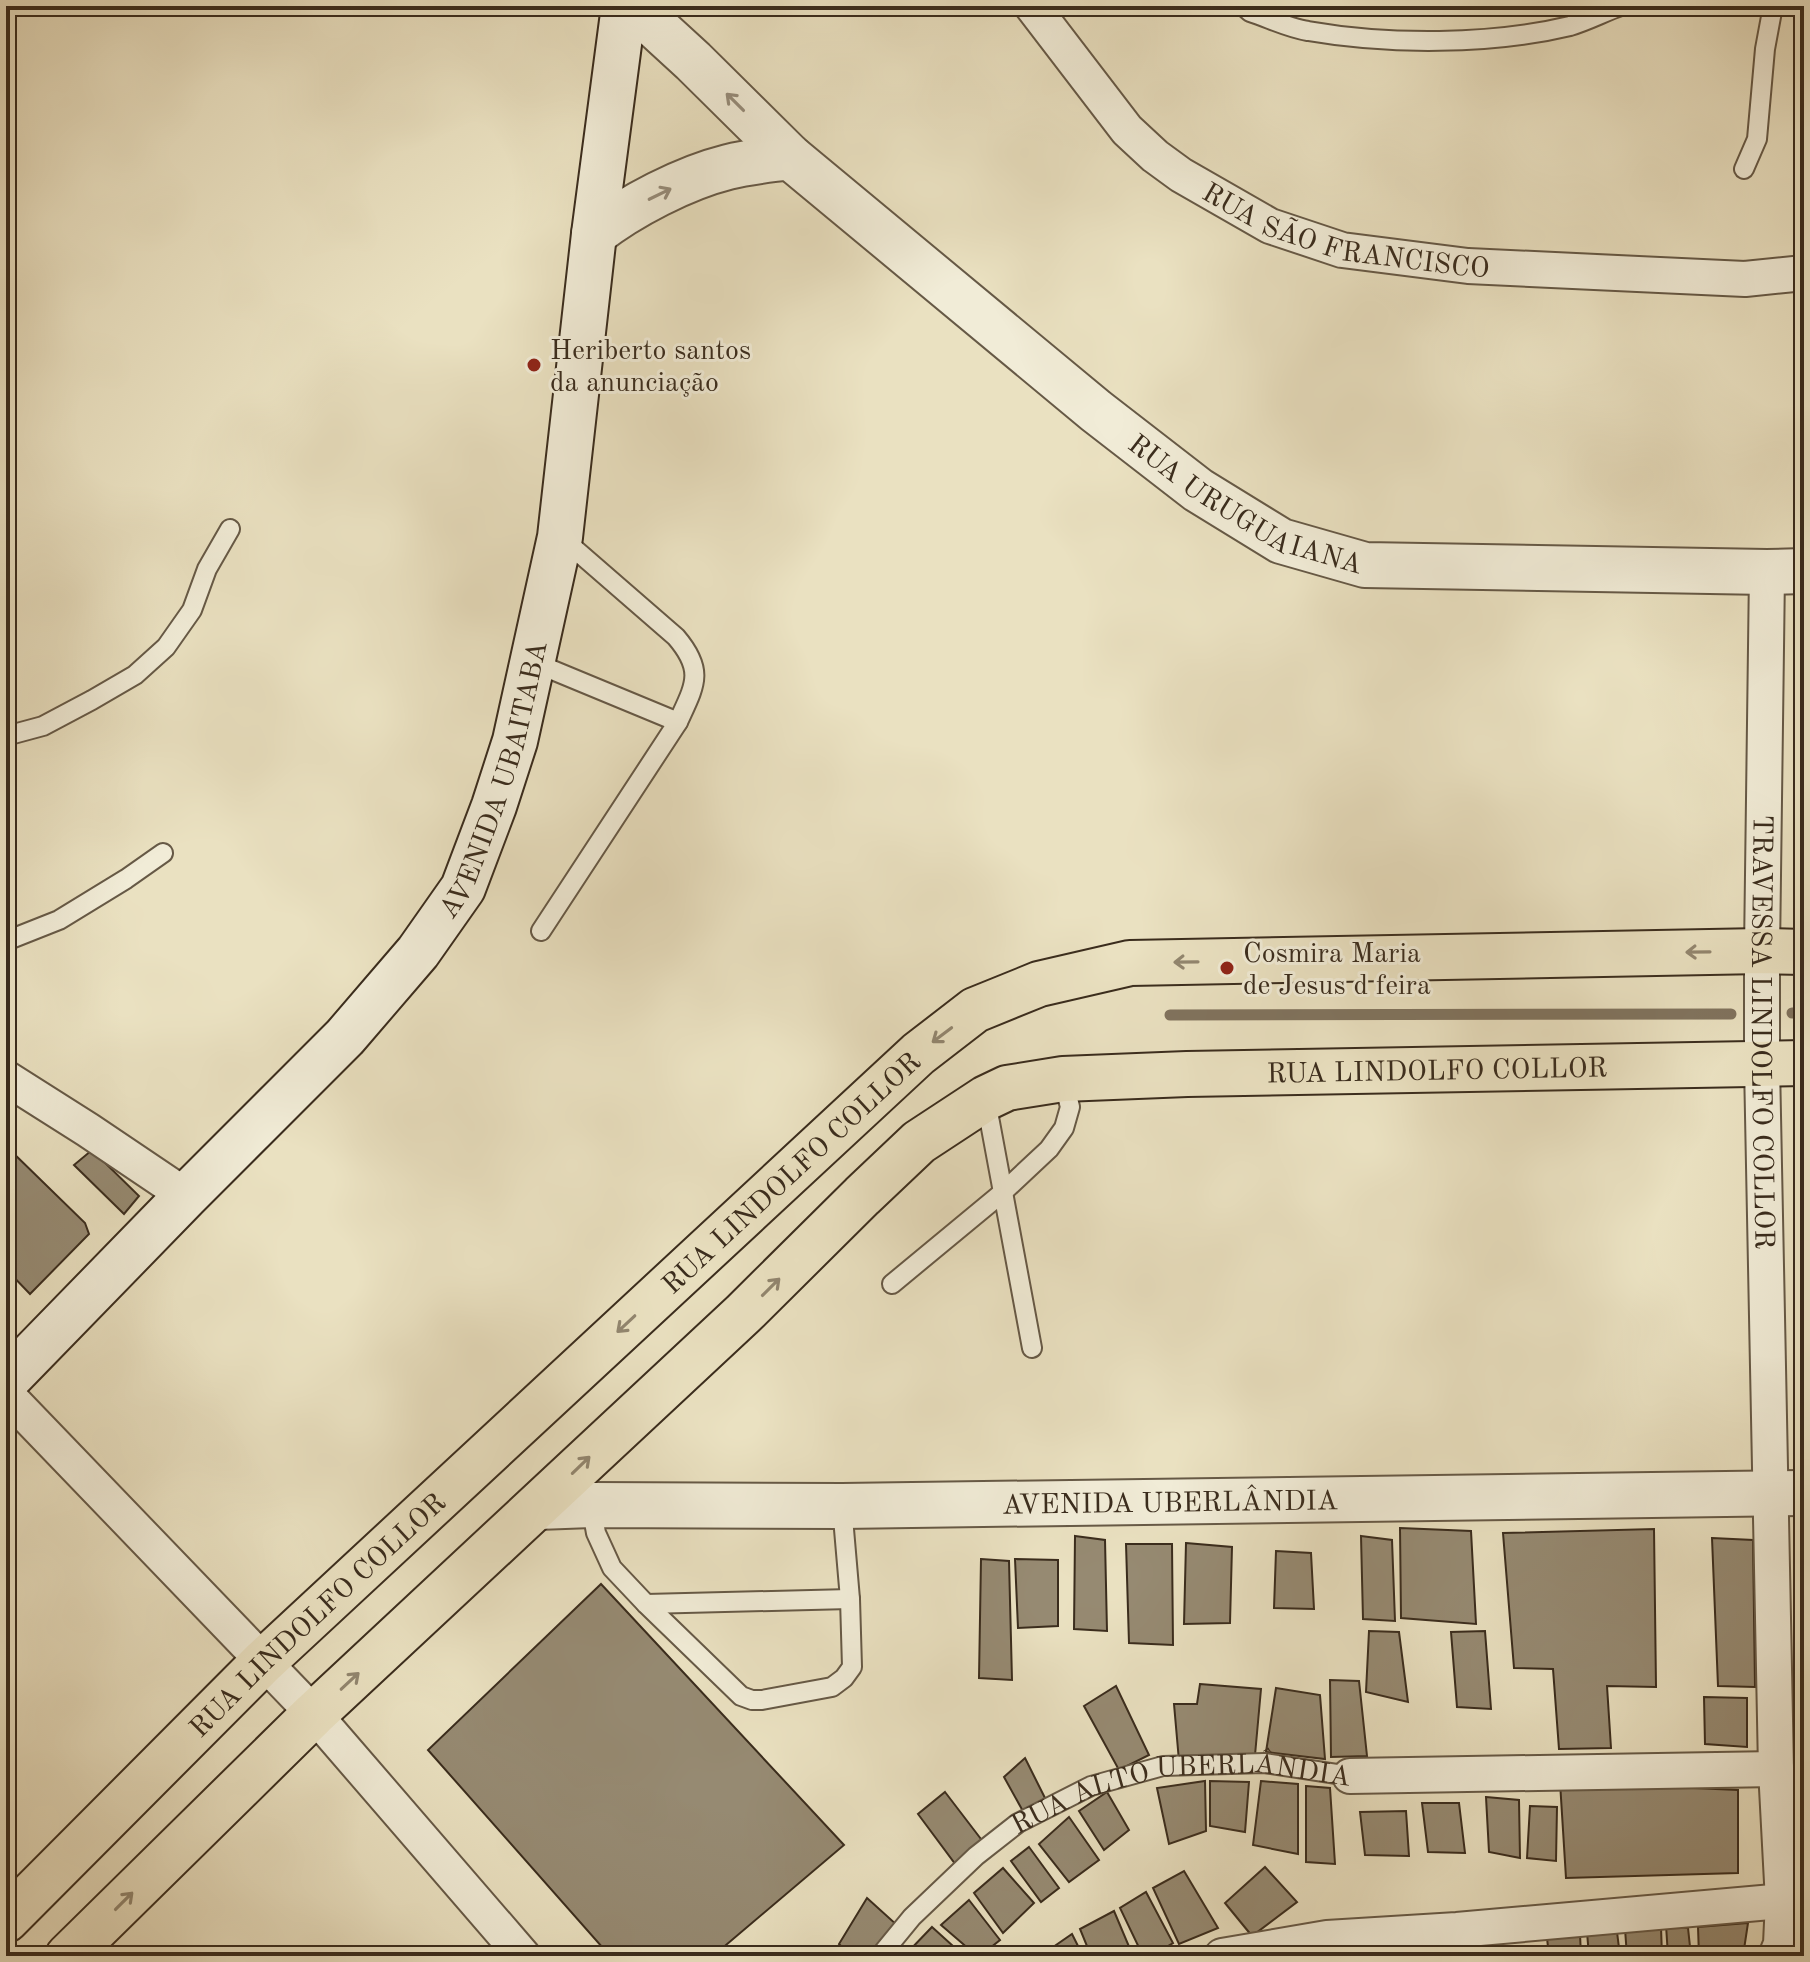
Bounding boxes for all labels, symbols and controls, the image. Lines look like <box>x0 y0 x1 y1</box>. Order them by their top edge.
one-way arrow <box>726 93 745 112</box>
street label: RUA SÃO FRANCISCO <box>1197 179 1490 284</box>
one-way arrow <box>648 186 672 201</box>
place label: Heriberto santos da anunciação <box>550 338 751 398</box>
marker: Heriberto santos da anunciação <box>525 356 543 374</box>
street label: RUA URUGUAIANA <box>1122 431 1365 581</box>
street label: AVENIDA UBAITABA <box>435 639 554 925</box>
street label: TRAVESSA LINDOLFO COLLOR <box>1745 814 1777 1250</box>
place label: Cosmira Maria de Jesus d feira <box>1243 941 1431 1001</box>
one-way arrow <box>1685 944 1712 960</box>
one-way arrow <box>1173 954 1200 969</box>
marker: Cosmira Maria de Jesus d feira <box>1218 959 1236 977</box>
one-way arrow <box>932 1027 953 1044</box>
street label: RUA LINDOLFO COLLOR <box>658 1048 927 1301</box>
street label: RUA LINDOLFO COLLOR <box>1266 1056 1608 1090</box>
one-way arrow <box>761 1277 780 1297</box>
one-way arrow <box>616 1314 636 1333</box>
one-way arrow <box>571 1456 591 1475</box>
street label: AVENIDA UBERLÂNDIA <box>1002 1484 1338 1521</box>
street label: RUA LINDOLFO COLLOR <box>186 1489 452 1744</box>
one-way arrow <box>340 1671 360 1690</box>
street label: RUA ALTO UBERLÂNDIA <box>1008 1746 1353 1841</box>
one-way arrow <box>114 1892 133 1911</box>

